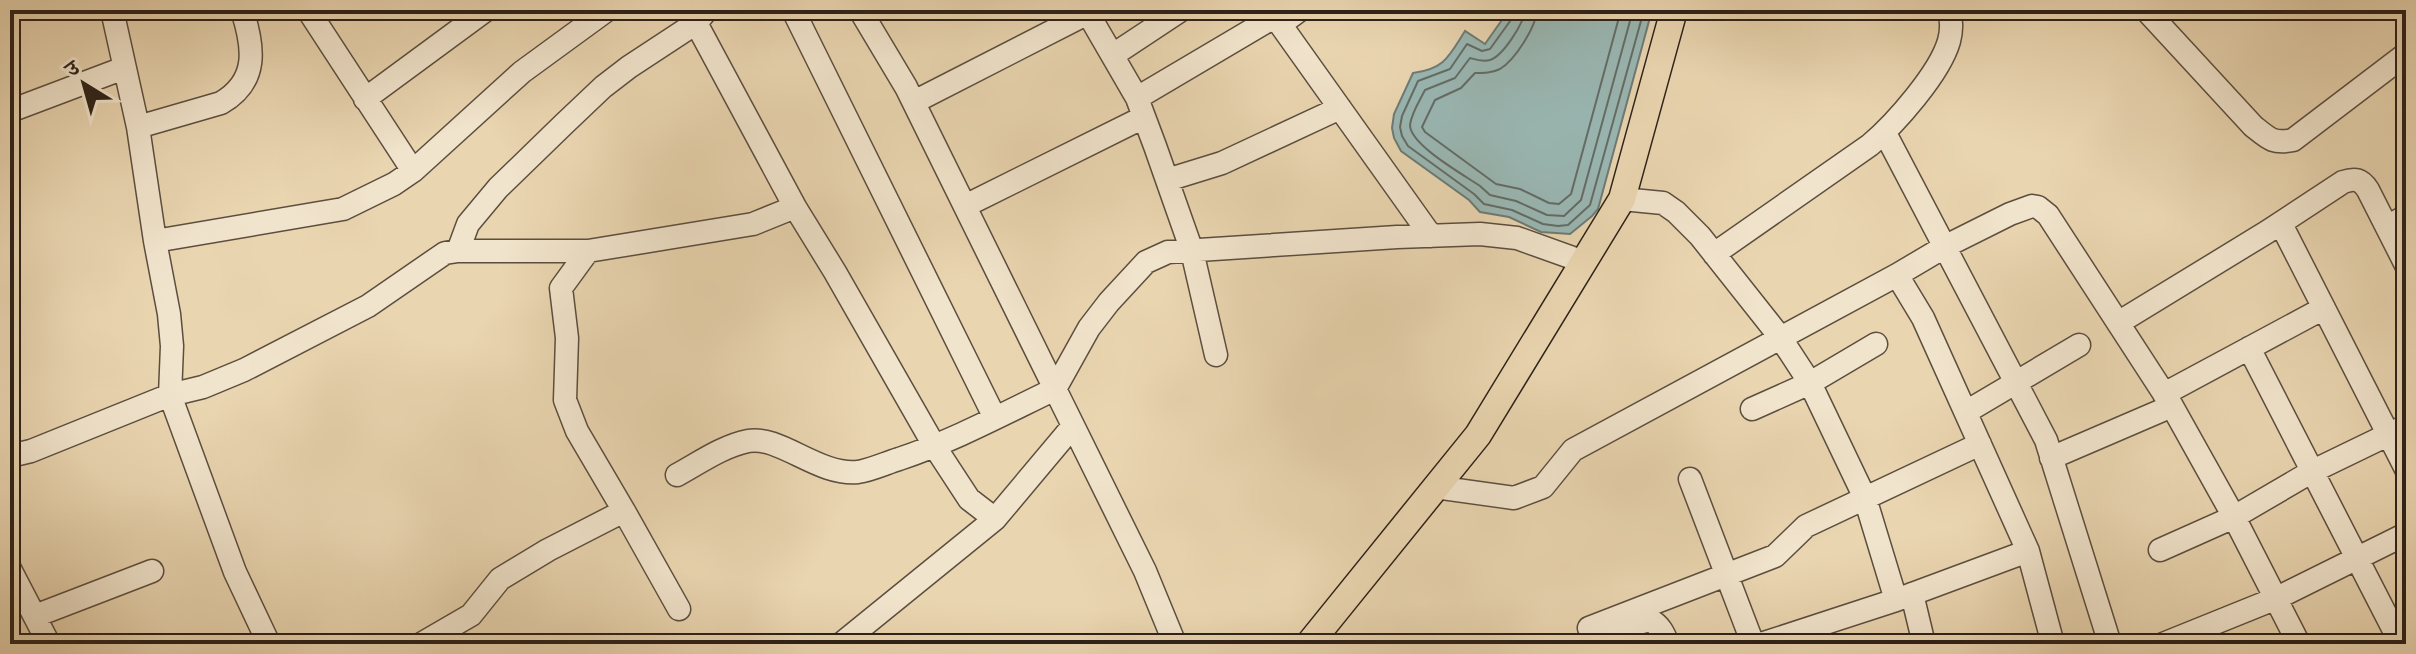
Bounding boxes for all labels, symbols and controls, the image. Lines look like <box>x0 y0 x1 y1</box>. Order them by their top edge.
north arrow <box>44 44 124 124</box>
text: उ <box>57 52 88 85</box>

